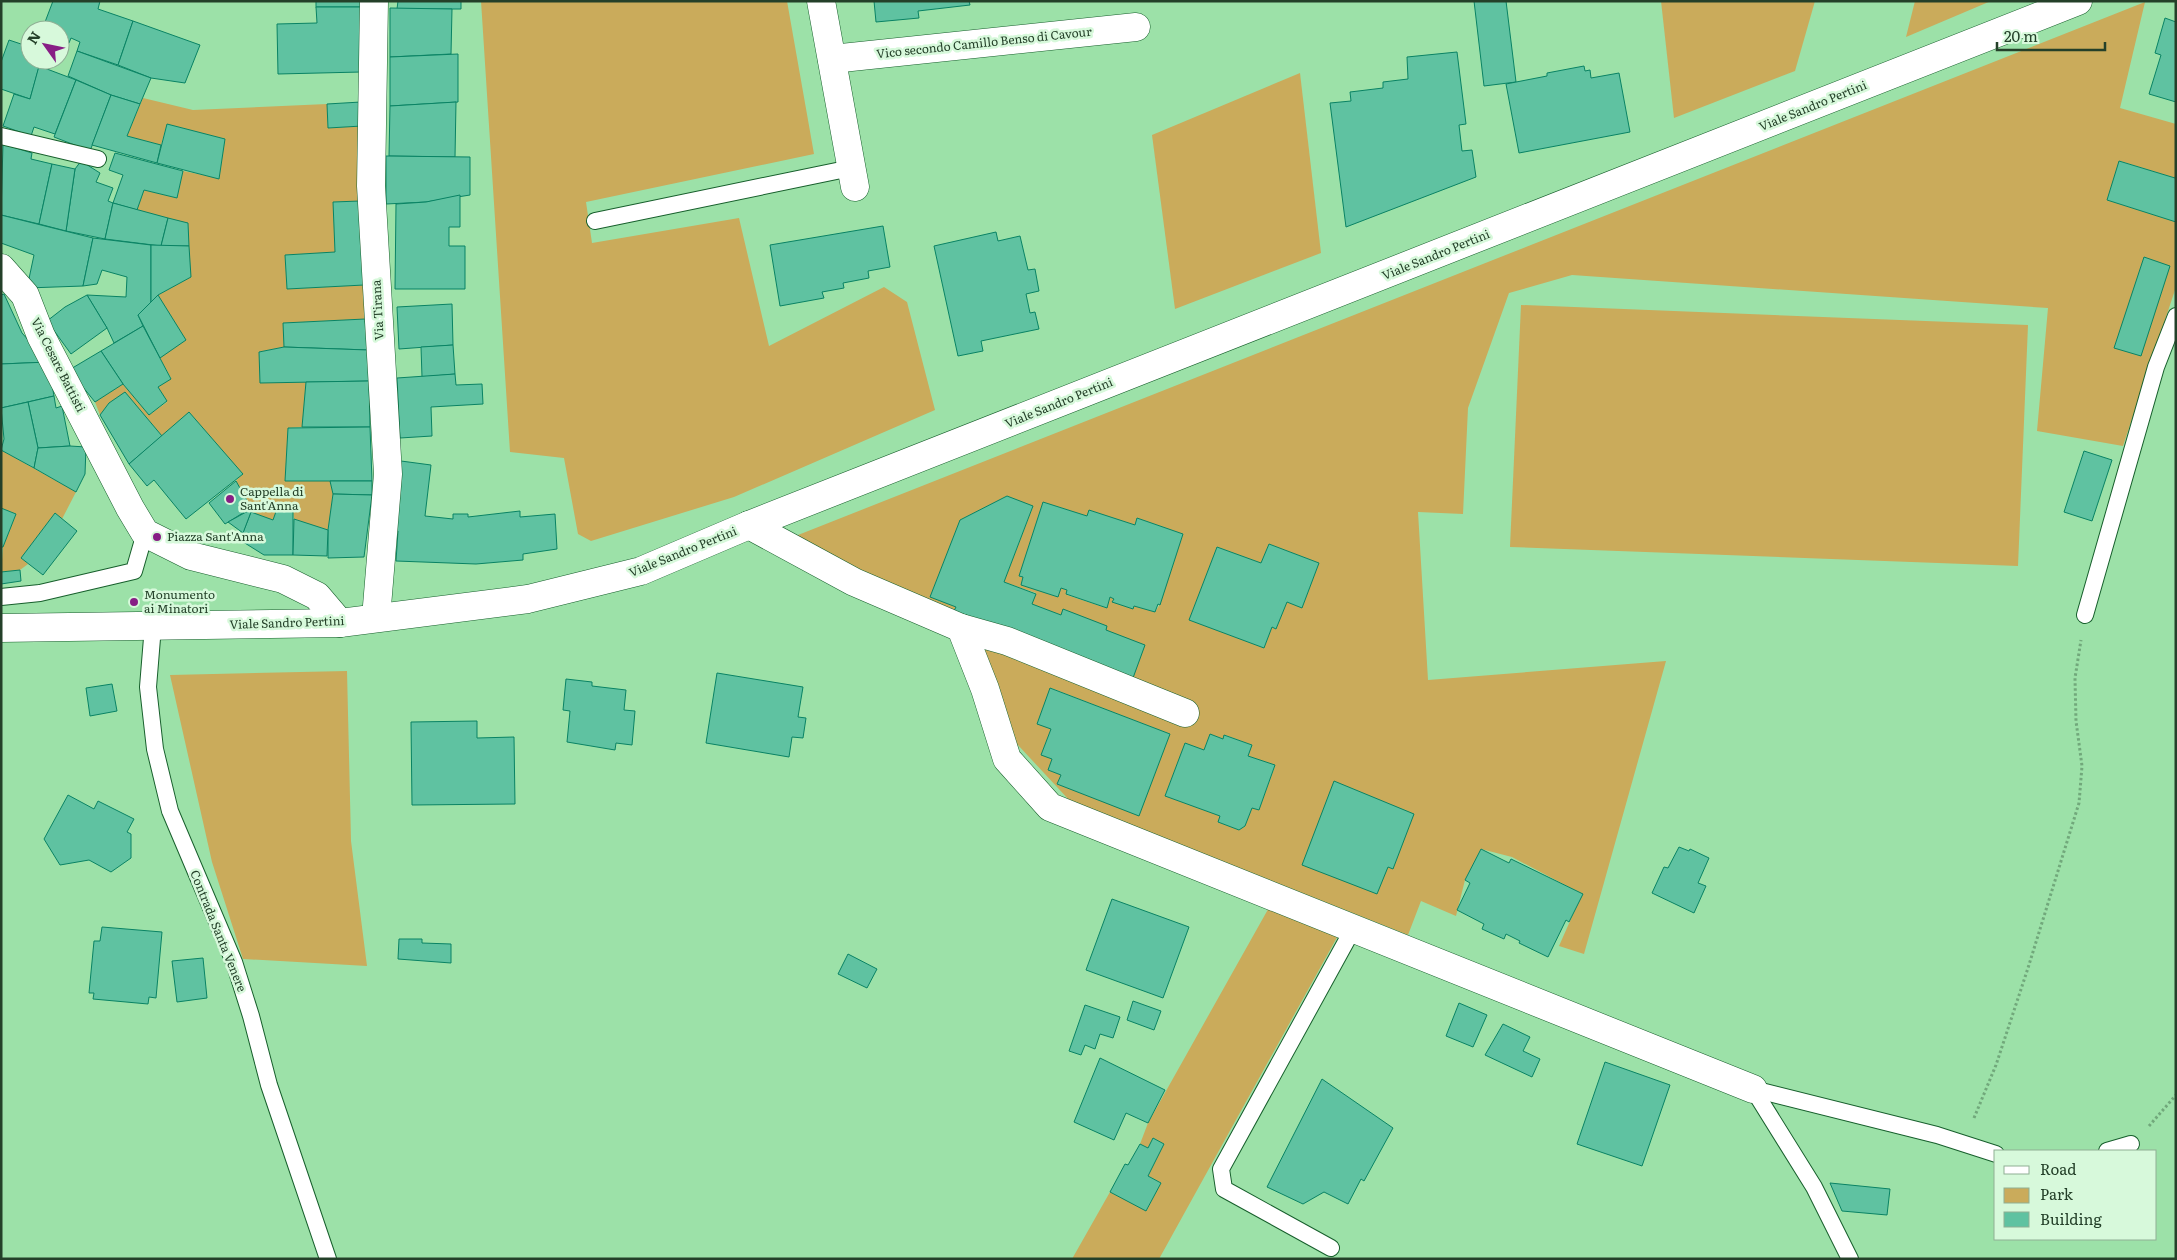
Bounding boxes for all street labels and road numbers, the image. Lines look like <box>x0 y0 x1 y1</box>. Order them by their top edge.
street label: Vico secondo Camillo Benso di Cavour <box>875 22 1093 62</box>
street label: Viale Sandro Pertini <box>1756 75 1869 135</box>
street label: Viale Sandro Pertini <box>1379 224 1492 284</box>
street label: Via Tirana <box>366 279 388 341</box>
street label: Via Cesare Battisti <box>27 314 90 415</box>
street label: Viale Sandro Pertini <box>1002 372 1115 432</box>
street label: Viale Sandro Pertini <box>626 521 739 581</box>
street label: Viale Sandro Pertini <box>229 611 345 633</box>
street label: Contrada Santa Venere <box>186 867 252 994</box>

